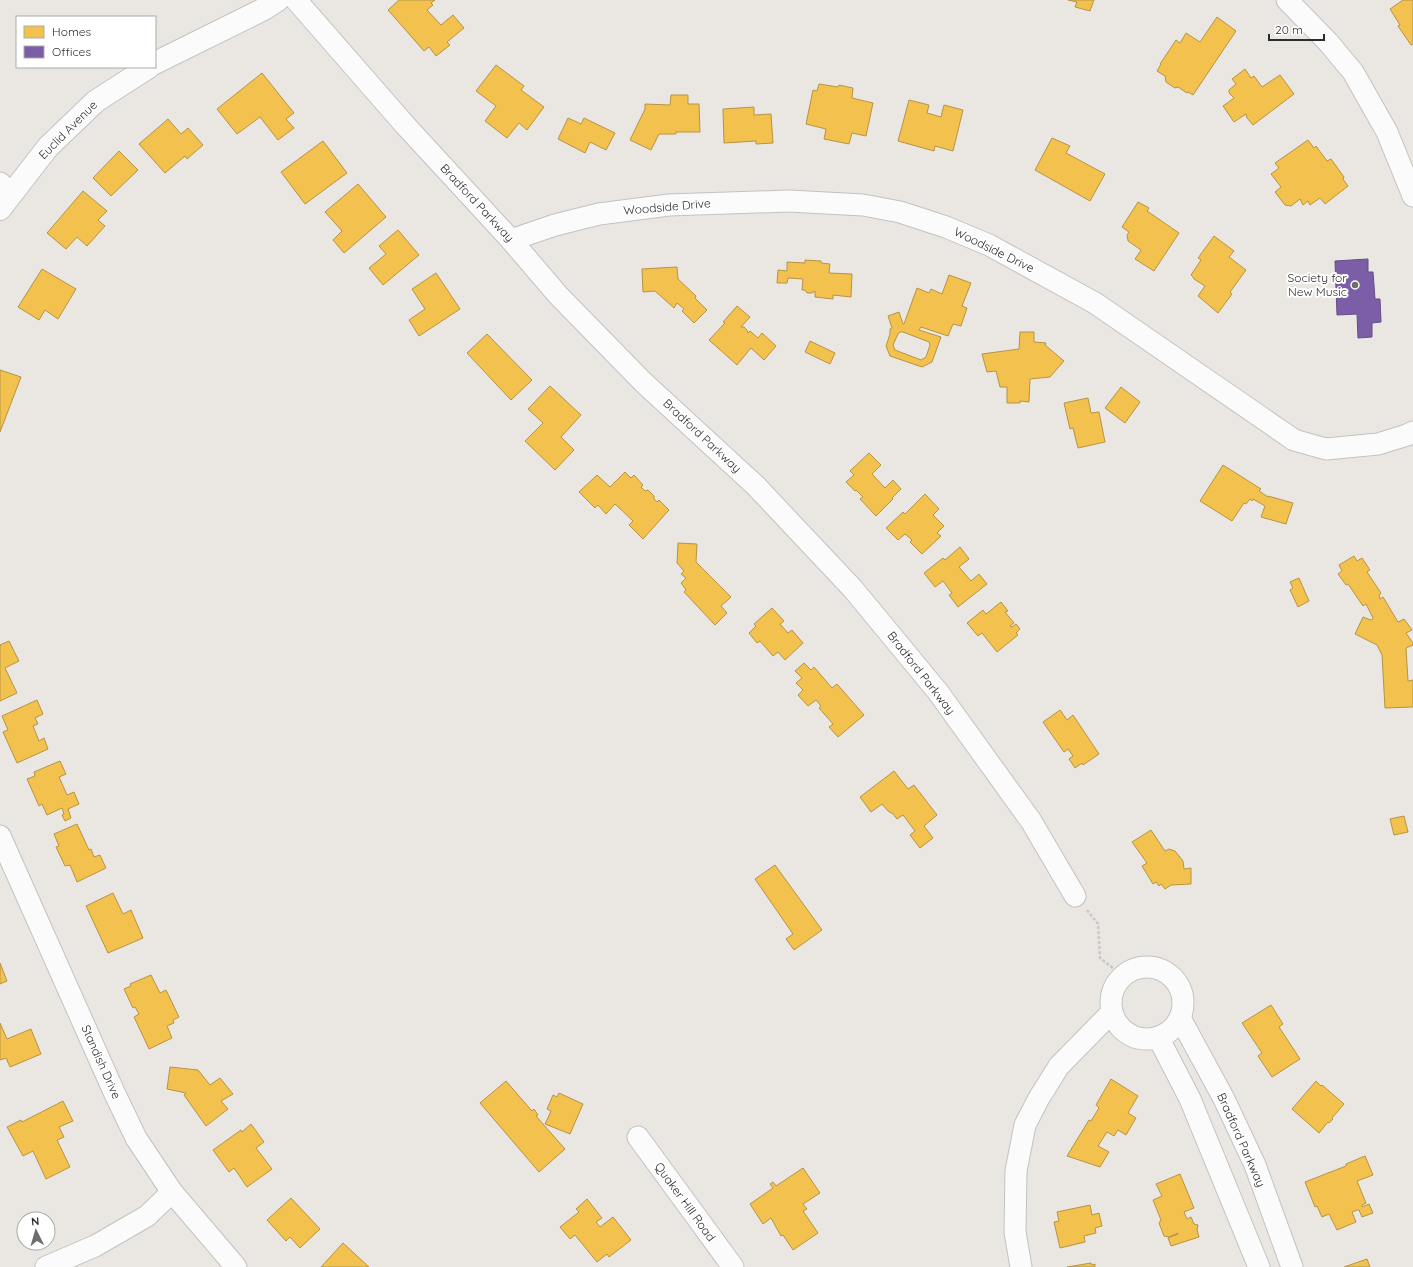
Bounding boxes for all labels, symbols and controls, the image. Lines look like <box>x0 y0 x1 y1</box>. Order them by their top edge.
legend <box>16 16 156 68</box>
scale bar <box>1269 16 1324 42</box>
text: 20 m <box>1275 22 1303 37</box>
text: Homes <box>52 24 92 39</box>
text: Offices <box>52 44 91 59</box>
street label: Euclid Avenue <box>35 97 100 162</box>
street label: Bradford Parkway <box>437 160 517 245</box>
street label: Woodside Drive <box>623 195 711 218</box>
street label: Woodside Drive <box>952 224 1037 276</box>
place label: Society for New Music <box>1288 270 1347 299</box>
marker: Society for New Music <box>1350 280 1360 290</box>
street label: Bradford Parkway <box>660 396 745 476</box>
street label: Bradford Parkway <box>884 628 959 717</box>
street label: Standish Drive <box>78 1022 125 1101</box>
street label: Bradford Parkway <box>1214 1090 1269 1189</box>
street label: Quaker Hill Road <box>652 1159 719 1244</box>
north arrow <box>16 1211 56 1251</box>
text: N <box>30 1214 40 1228</box>

